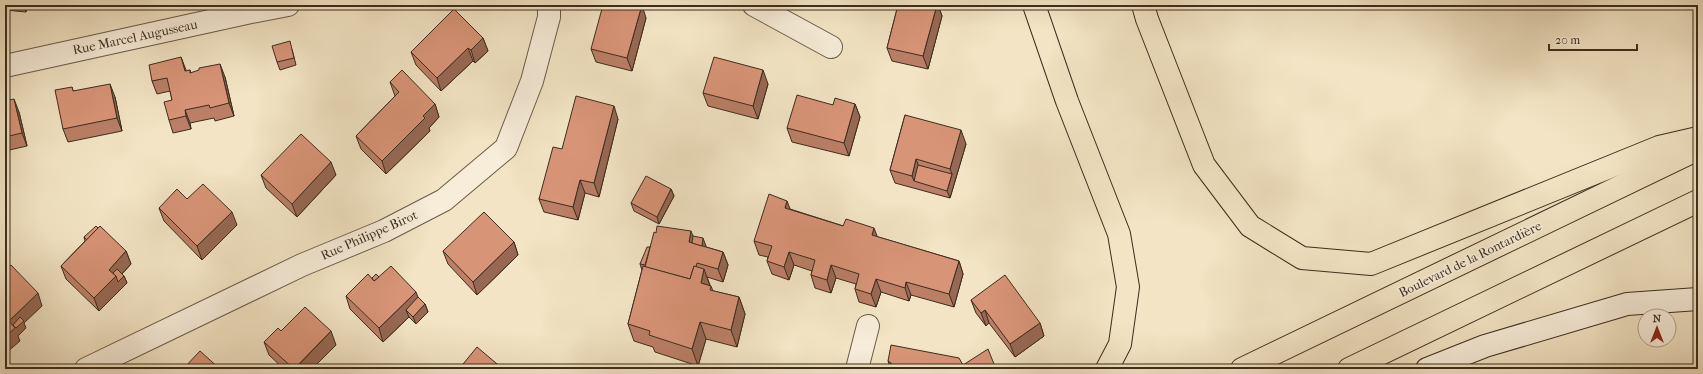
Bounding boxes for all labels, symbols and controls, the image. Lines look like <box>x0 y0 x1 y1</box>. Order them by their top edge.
street label: Rue Marcel Augusseau <box>71 16 199 58</box>
scale bar <box>1549 26 1637 52</box>
text: 20 m <box>1555 33 1580 47</box>
street label: Rue Philippe Birot <box>318 207 420 263</box>
street label: Boulevard de la Rontardière <box>1396 218 1544 300</box>
north arrow <box>1637 308 1677 348</box>
text: N <box>1653 312 1662 325</box>

